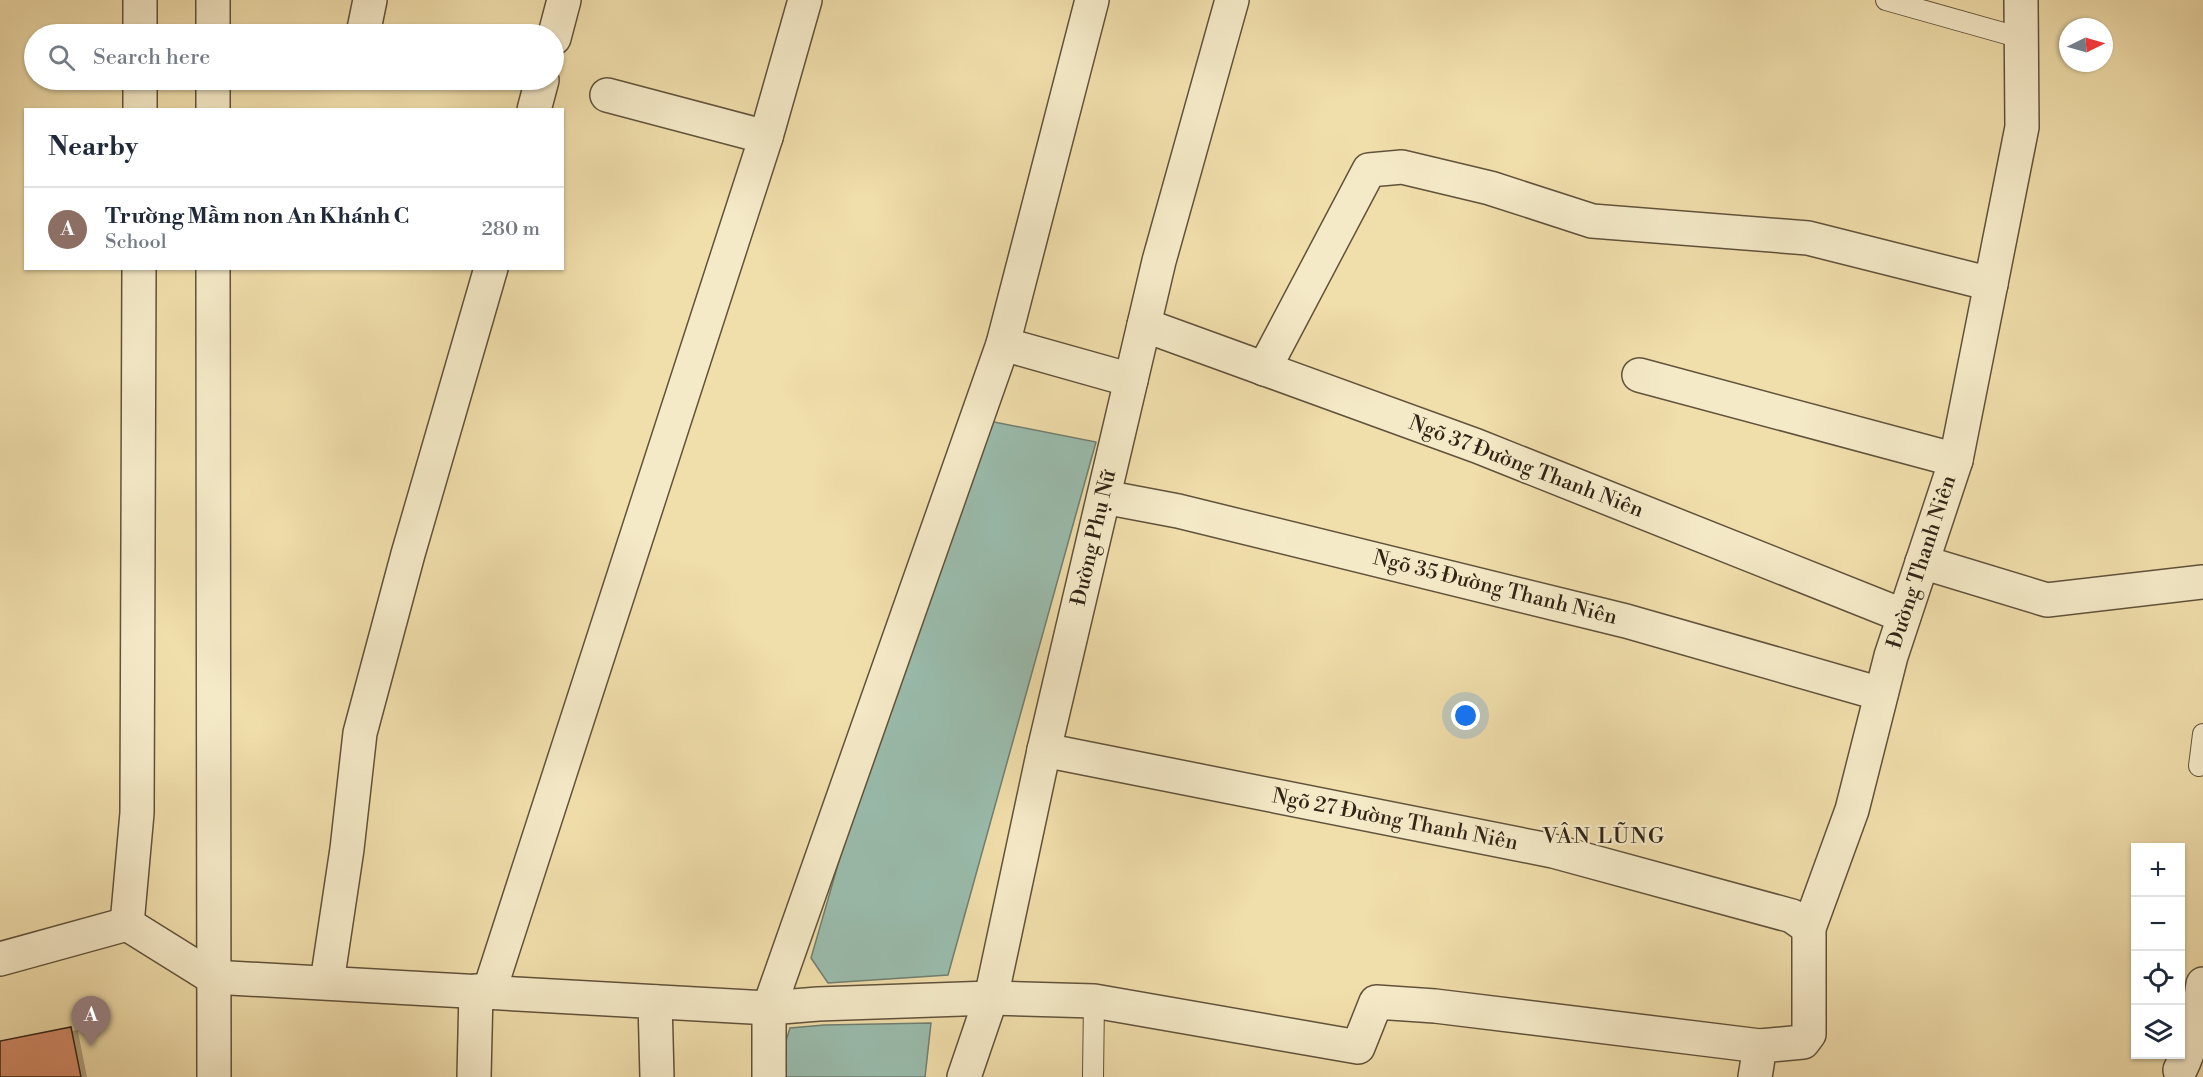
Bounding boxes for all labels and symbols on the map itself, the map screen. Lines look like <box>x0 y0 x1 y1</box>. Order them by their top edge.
north arrow <box>2059 18 2113 72</box>
street label: Ngõ 37 Đường Thanh Niên <box>1405 410 1647 524</box>
street label: Đường Phụ Nữ <box>1066 467 1122 608</box>
street label: Đường Thanh Niên <box>1882 472 1962 652</box>
street label: Ngõ 35 Đường Thanh Niên <box>1370 545 1620 631</box>
your location <box>1451 701 1480 730</box>
street label: Ngõ 27 Đường Thanh Niên <box>1270 783 1521 857</box>
district label: VÂN LŨNG <box>1541 822 1666 850</box>
pin: A <box>72 996 110 1046</box>

